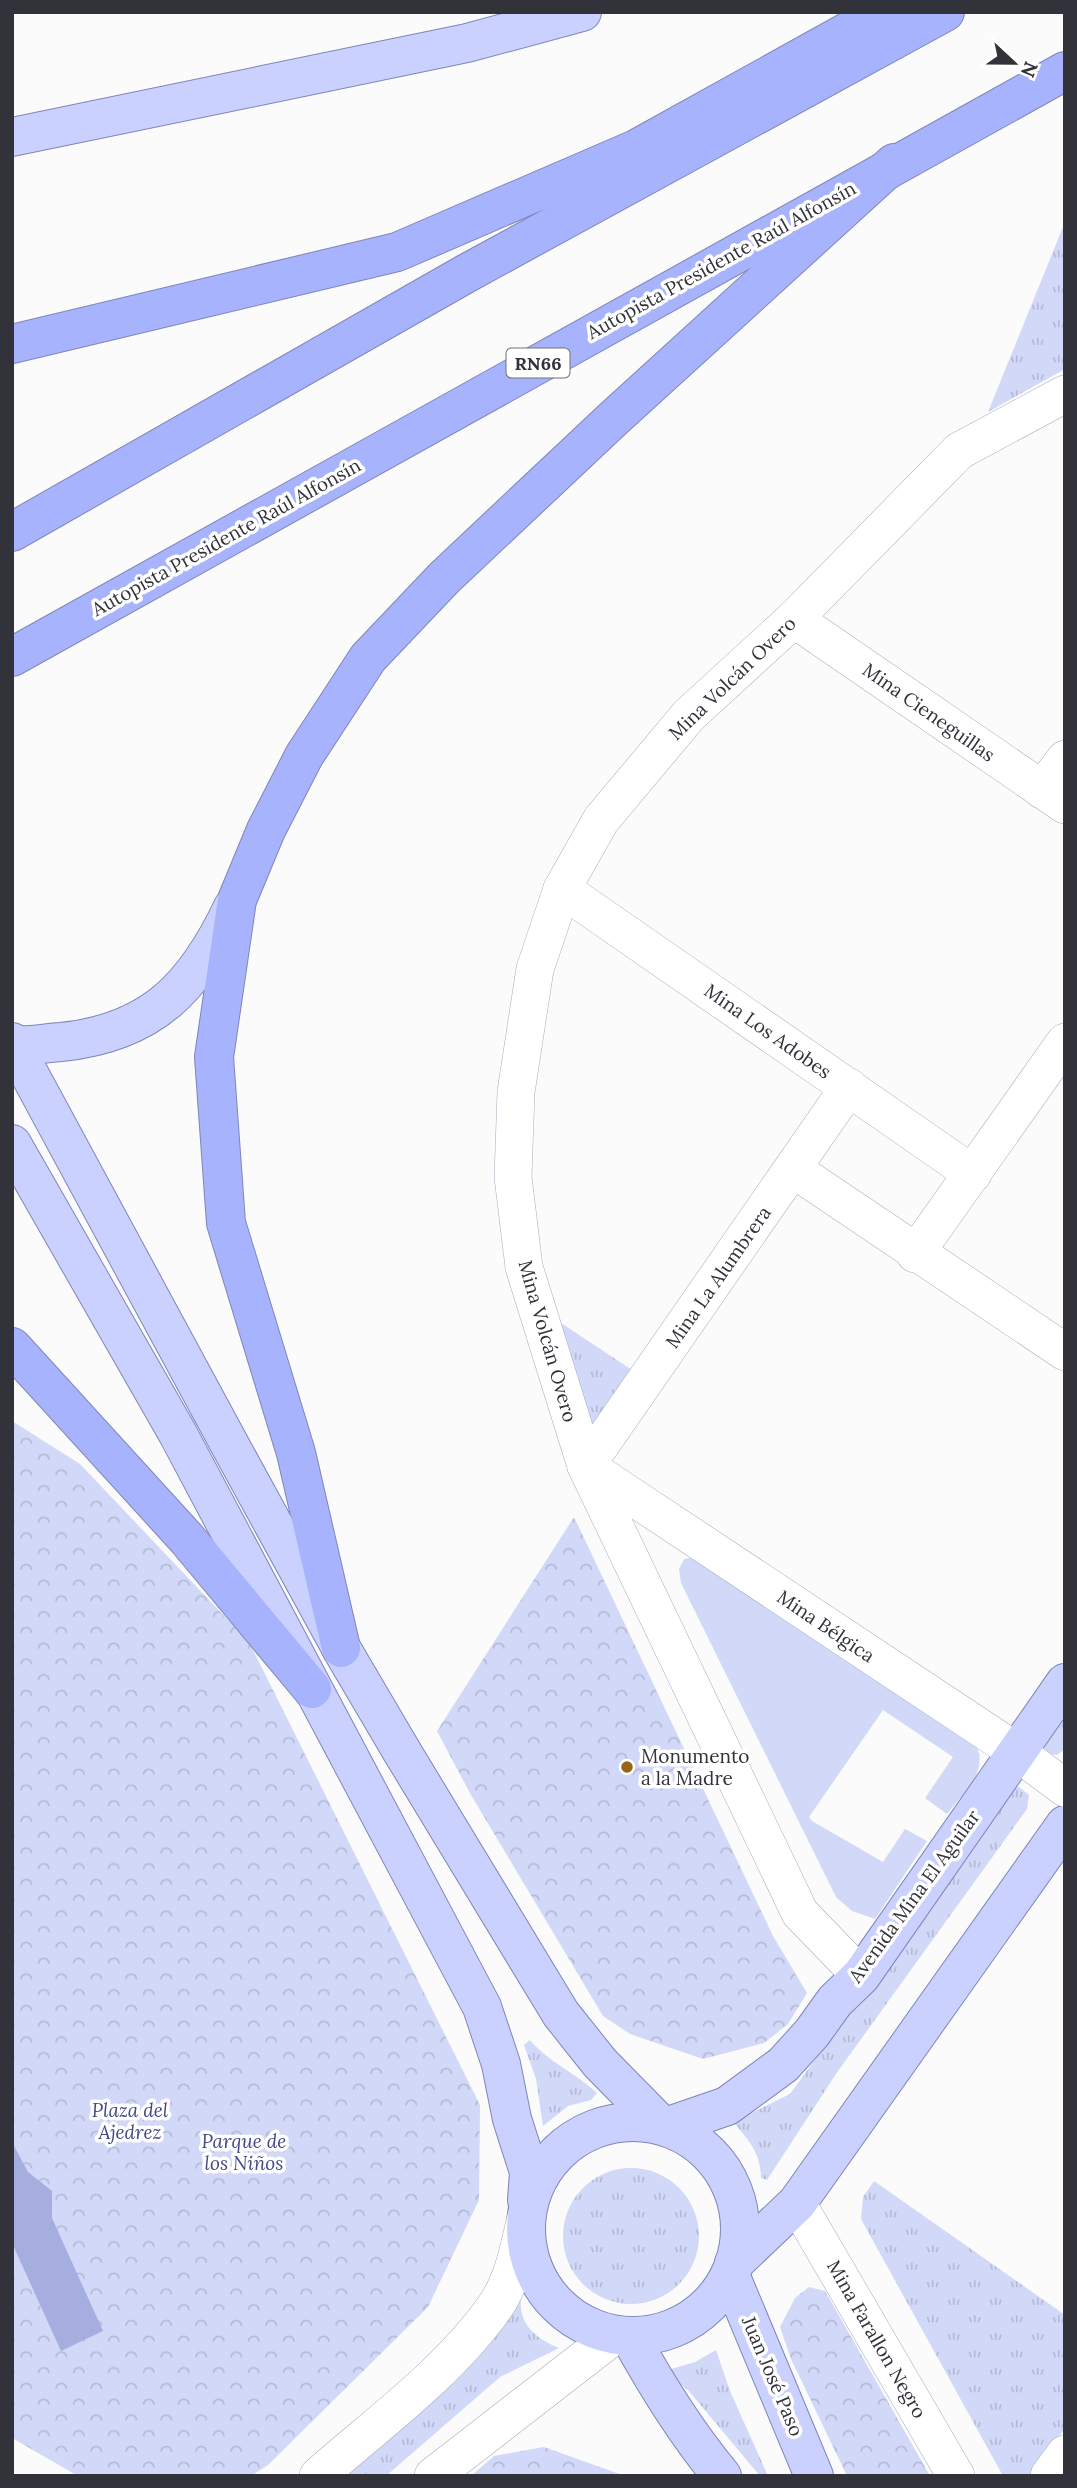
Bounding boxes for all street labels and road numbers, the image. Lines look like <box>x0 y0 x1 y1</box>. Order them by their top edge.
street label: Autopista Presidente Raúl Alfonsín <box>581 176 860 345</box>
road number: RN66 <box>506 348 570 377</box>
street label: Autopista Presidente Raúl Alfonsín <box>86 453 365 622</box>
street label: Mina Volcán Overo <box>663 611 801 745</box>
street label: Mina Cieneguillas <box>858 657 1000 767</box>
street label: Mina Los Adobes <box>700 978 836 1084</box>
street label: Mina La Alumbrera <box>660 1201 776 1353</box>
street label: Mina Volcán Overo <box>513 1257 583 1425</box>
street label: Mina Bélgica <box>773 1585 880 1668</box>
street label: Avenida Mina El Aguilar <box>843 1804 985 1988</box>
street label: Mina Farallon Negro <box>822 2256 932 2422</box>
street label: Juan José Paso <box>737 2311 809 2440</box>

